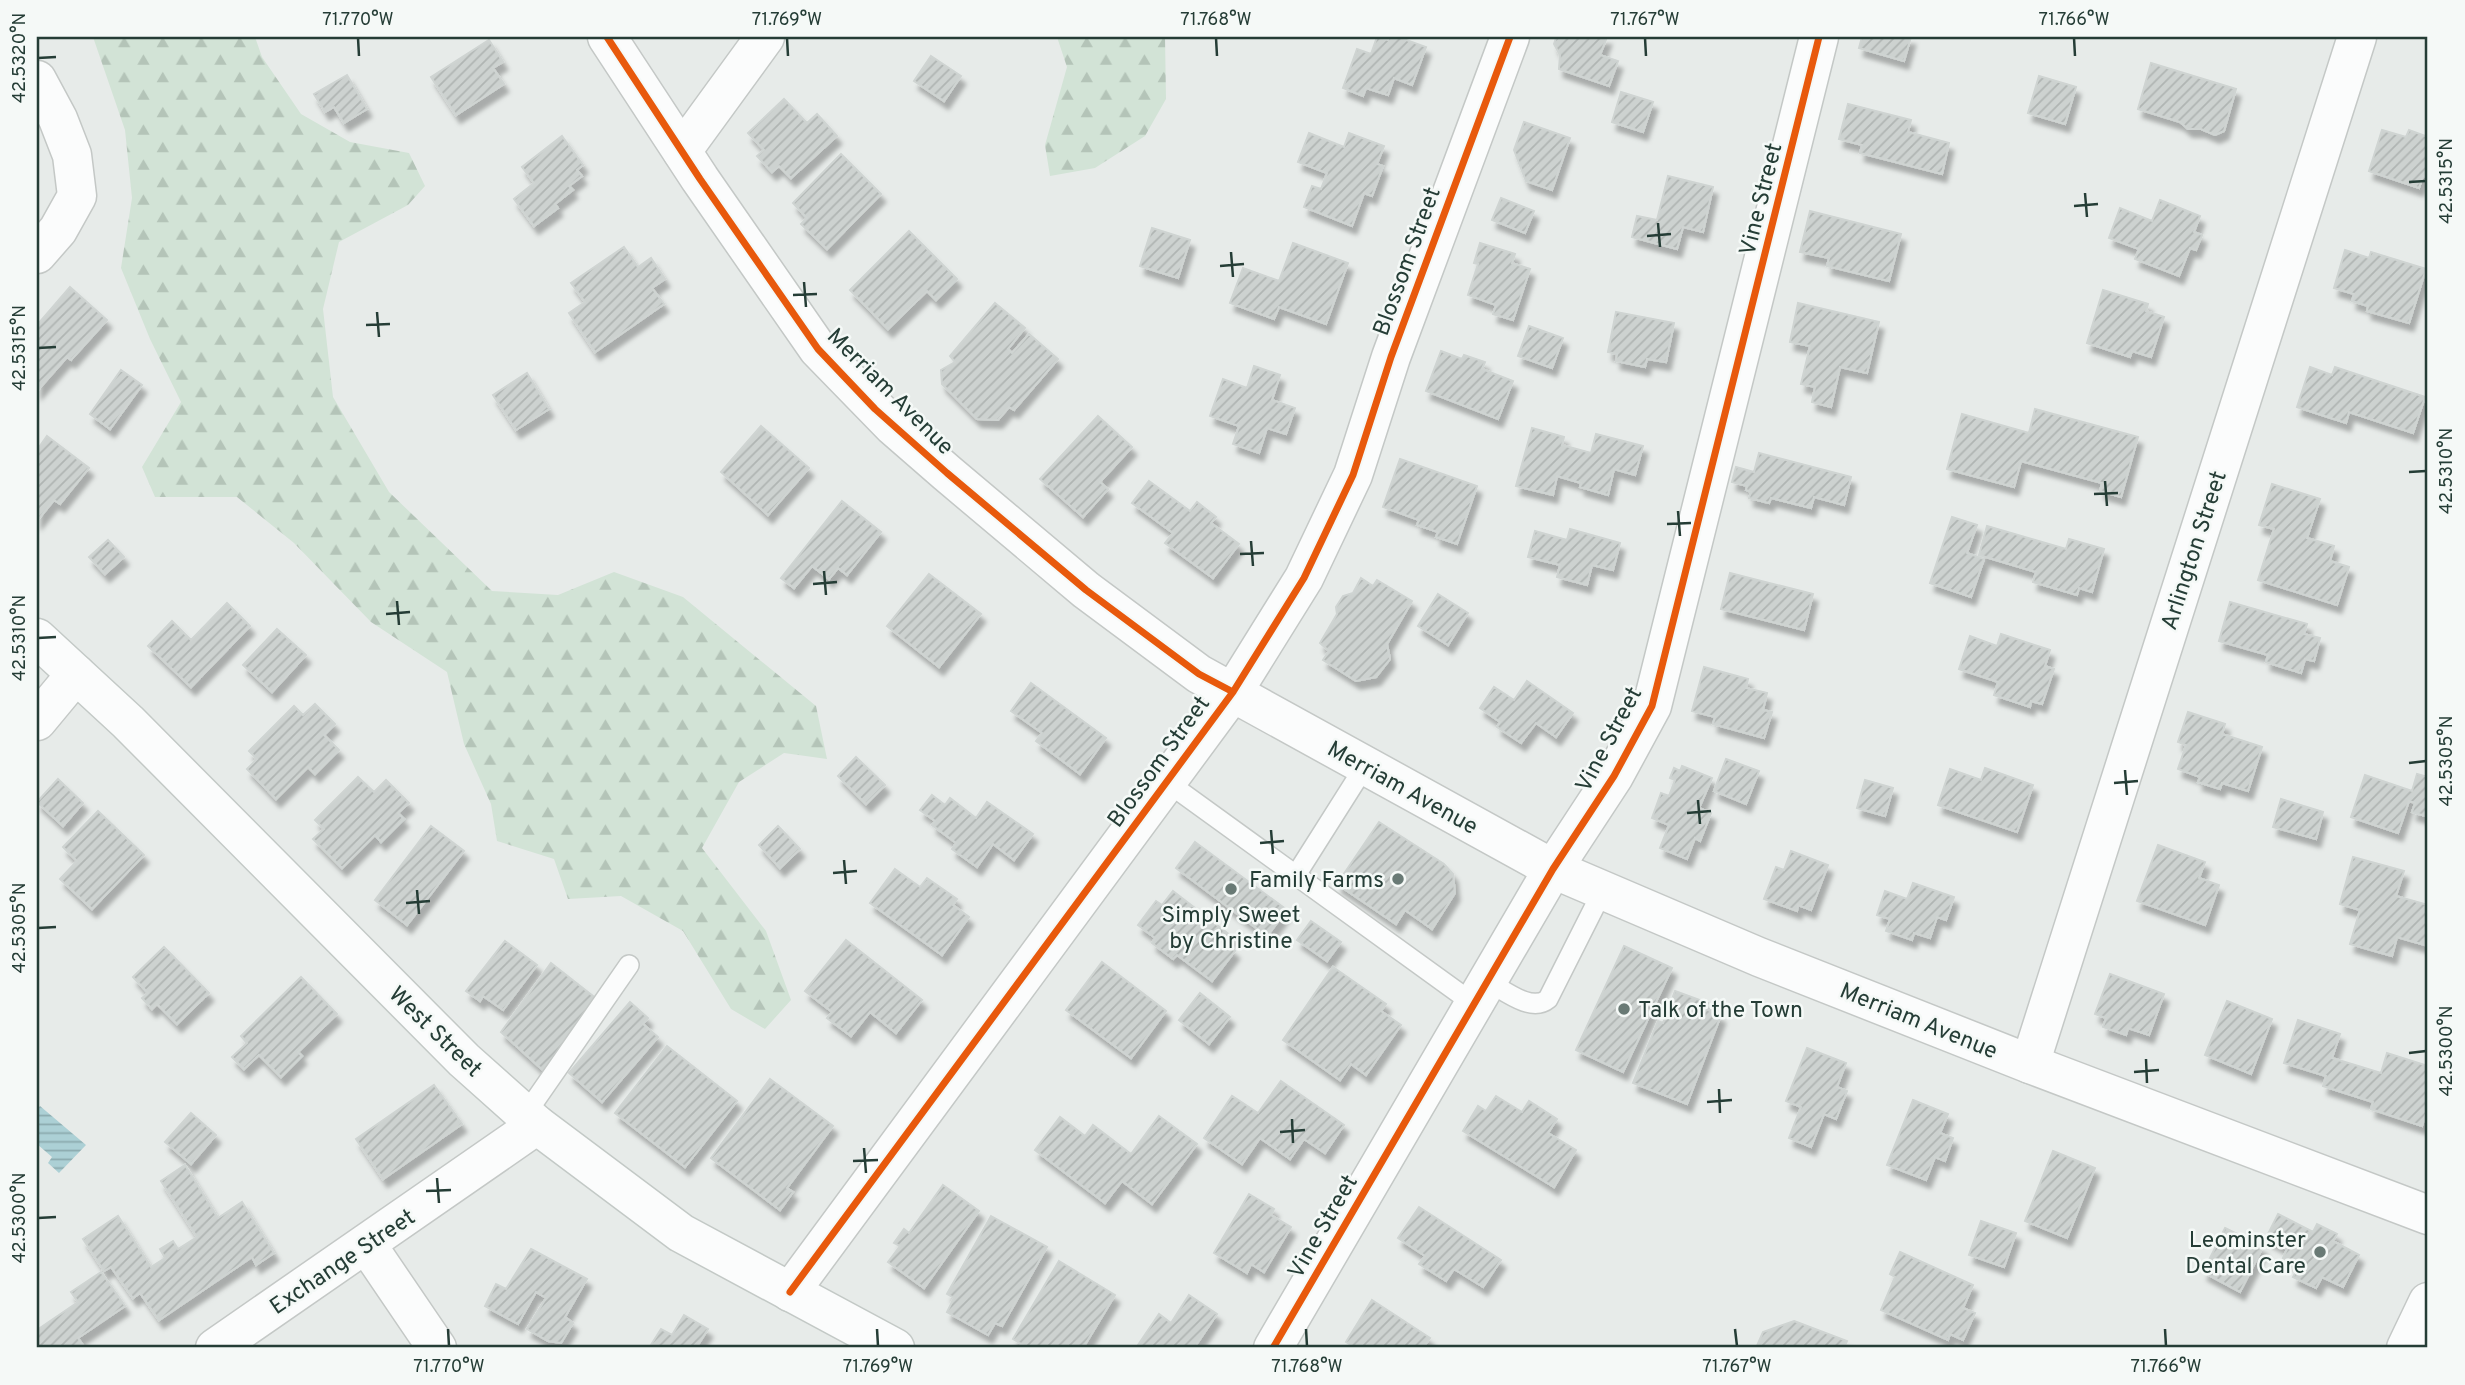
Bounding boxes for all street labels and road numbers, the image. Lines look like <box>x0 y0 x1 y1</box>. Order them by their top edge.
street label: Vine Street <box>1734 140 1790 259</box>
street label: Blossom Street <box>1368 184 1449 340</box>
street label: Merriam Avenue <box>820 323 959 462</box>
street label: Arlington Street <box>2156 468 2235 634</box>
street label: Vine Street <box>1570 682 1650 798</box>
street label: Blossom Street <box>1102 691 1218 834</box>
street label: Merriam Avenue <box>1321 736 1482 843</box>
street label: Merriam Avenue <box>1835 977 2001 1067</box>
street label: West Street <box>381 981 487 1085</box>
street label: Vine Street <box>1283 1170 1366 1284</box>
street label: Exchange Street <box>265 1204 422 1322</box>

